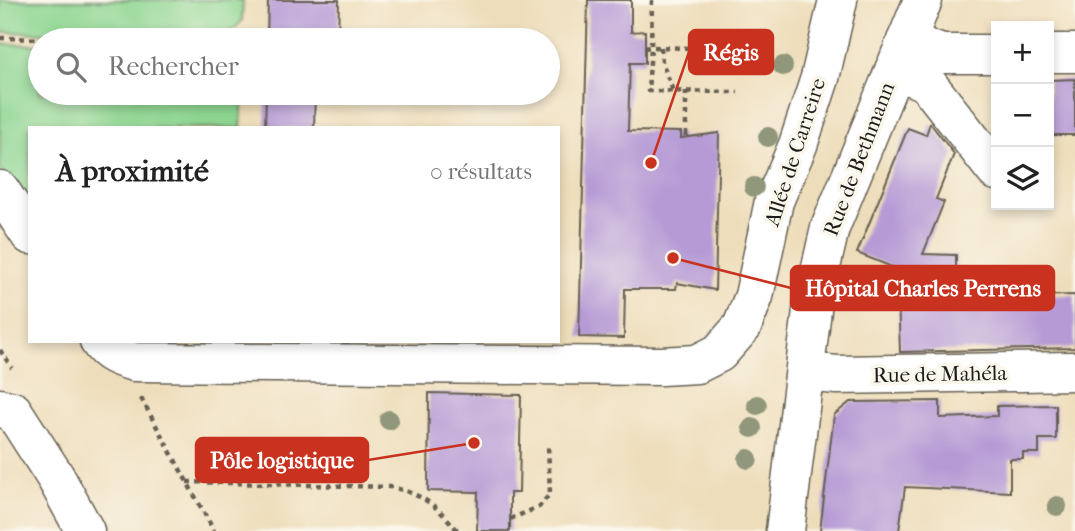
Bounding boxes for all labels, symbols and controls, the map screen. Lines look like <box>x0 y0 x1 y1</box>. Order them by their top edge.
map controls <box>991 21 1054 210</box>
button: + <box>991 21 1054 84</box>
search box <box>28 28 560 105</box>
callout: Régis <box>689 30 773 74</box>
text: Régis <box>703 39 759 66</box>
icon: search <box>52 48 90 86</box>
text: Rechercher <box>108 51 239 82</box>
street label: Allée de Carreire <box>759 75 830 230</box>
street label: Rue de Bethmann <box>819 79 899 239</box>
button: − <box>991 84 1054 147</box>
button: layers <box>991 147 1054 210</box>
text: À proximité <box>56 154 209 189</box>
text: 0 résultats <box>430 158 532 185</box>
callout: Hôpital Charles Perrens <box>791 266 1054 310</box>
text: Hôpital Charles Perrens <box>805 275 1041 302</box>
street label: Rue de Mahéla <box>873 361 1008 387</box>
callout: Pôle logistique <box>196 438 368 482</box>
text: Pôle logistique <box>210 447 355 474</box>

